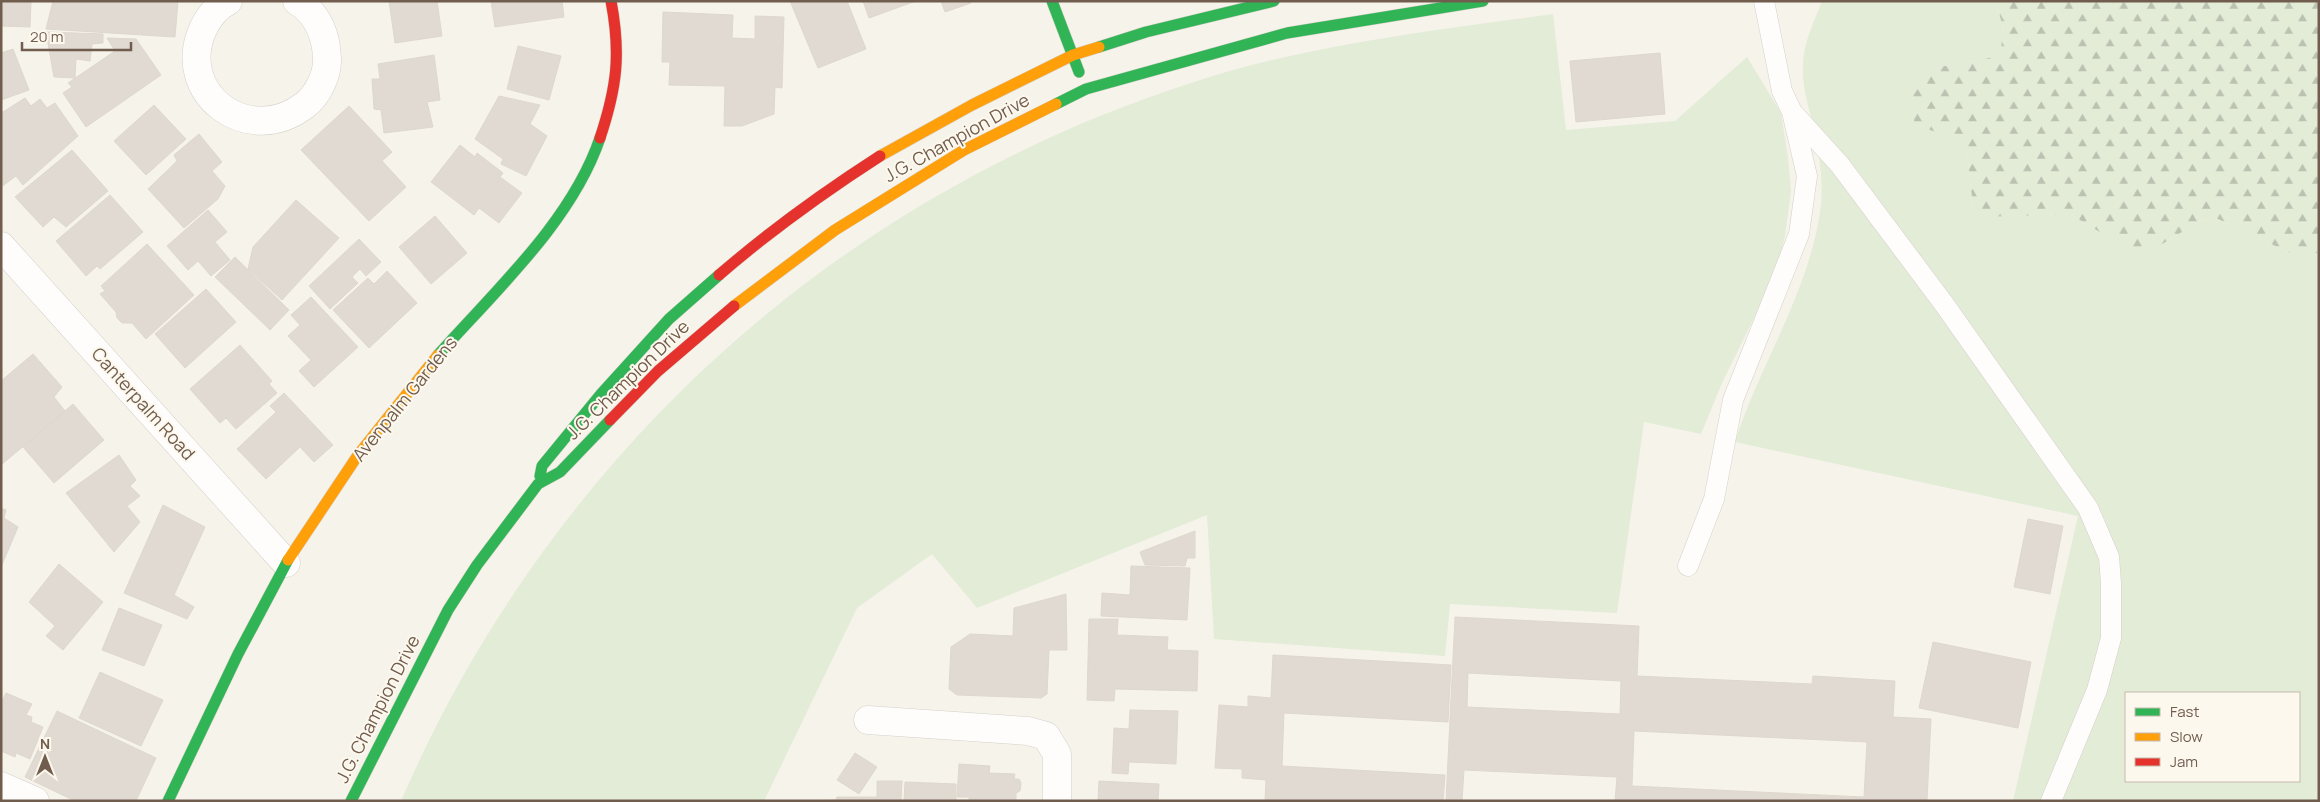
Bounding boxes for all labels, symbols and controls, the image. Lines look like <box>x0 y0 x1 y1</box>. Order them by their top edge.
scale bar <box>22 20 131 52</box>
text: 20 m <box>30 26 63 47</box>
street label: J.G. Champion Drive <box>880 87 1033 187</box>
street label: J.G. Champion Drive <box>560 314 694 444</box>
street label: Avenpalm Gardens <box>346 331 462 466</box>
street label: Canterpalm Road <box>87 342 201 465</box>
street label: J.G. Champion Drive <box>329 631 425 786</box>
legend <box>2125 692 2300 782</box>
text: Fast <box>2170 701 2199 722</box>
text: Slow <box>2170 726 2203 747</box>
north arrow <box>20 732 70 782</box>
text: N <box>40 734 50 753</box>
text: Jam <box>2170 751 2198 772</box>

